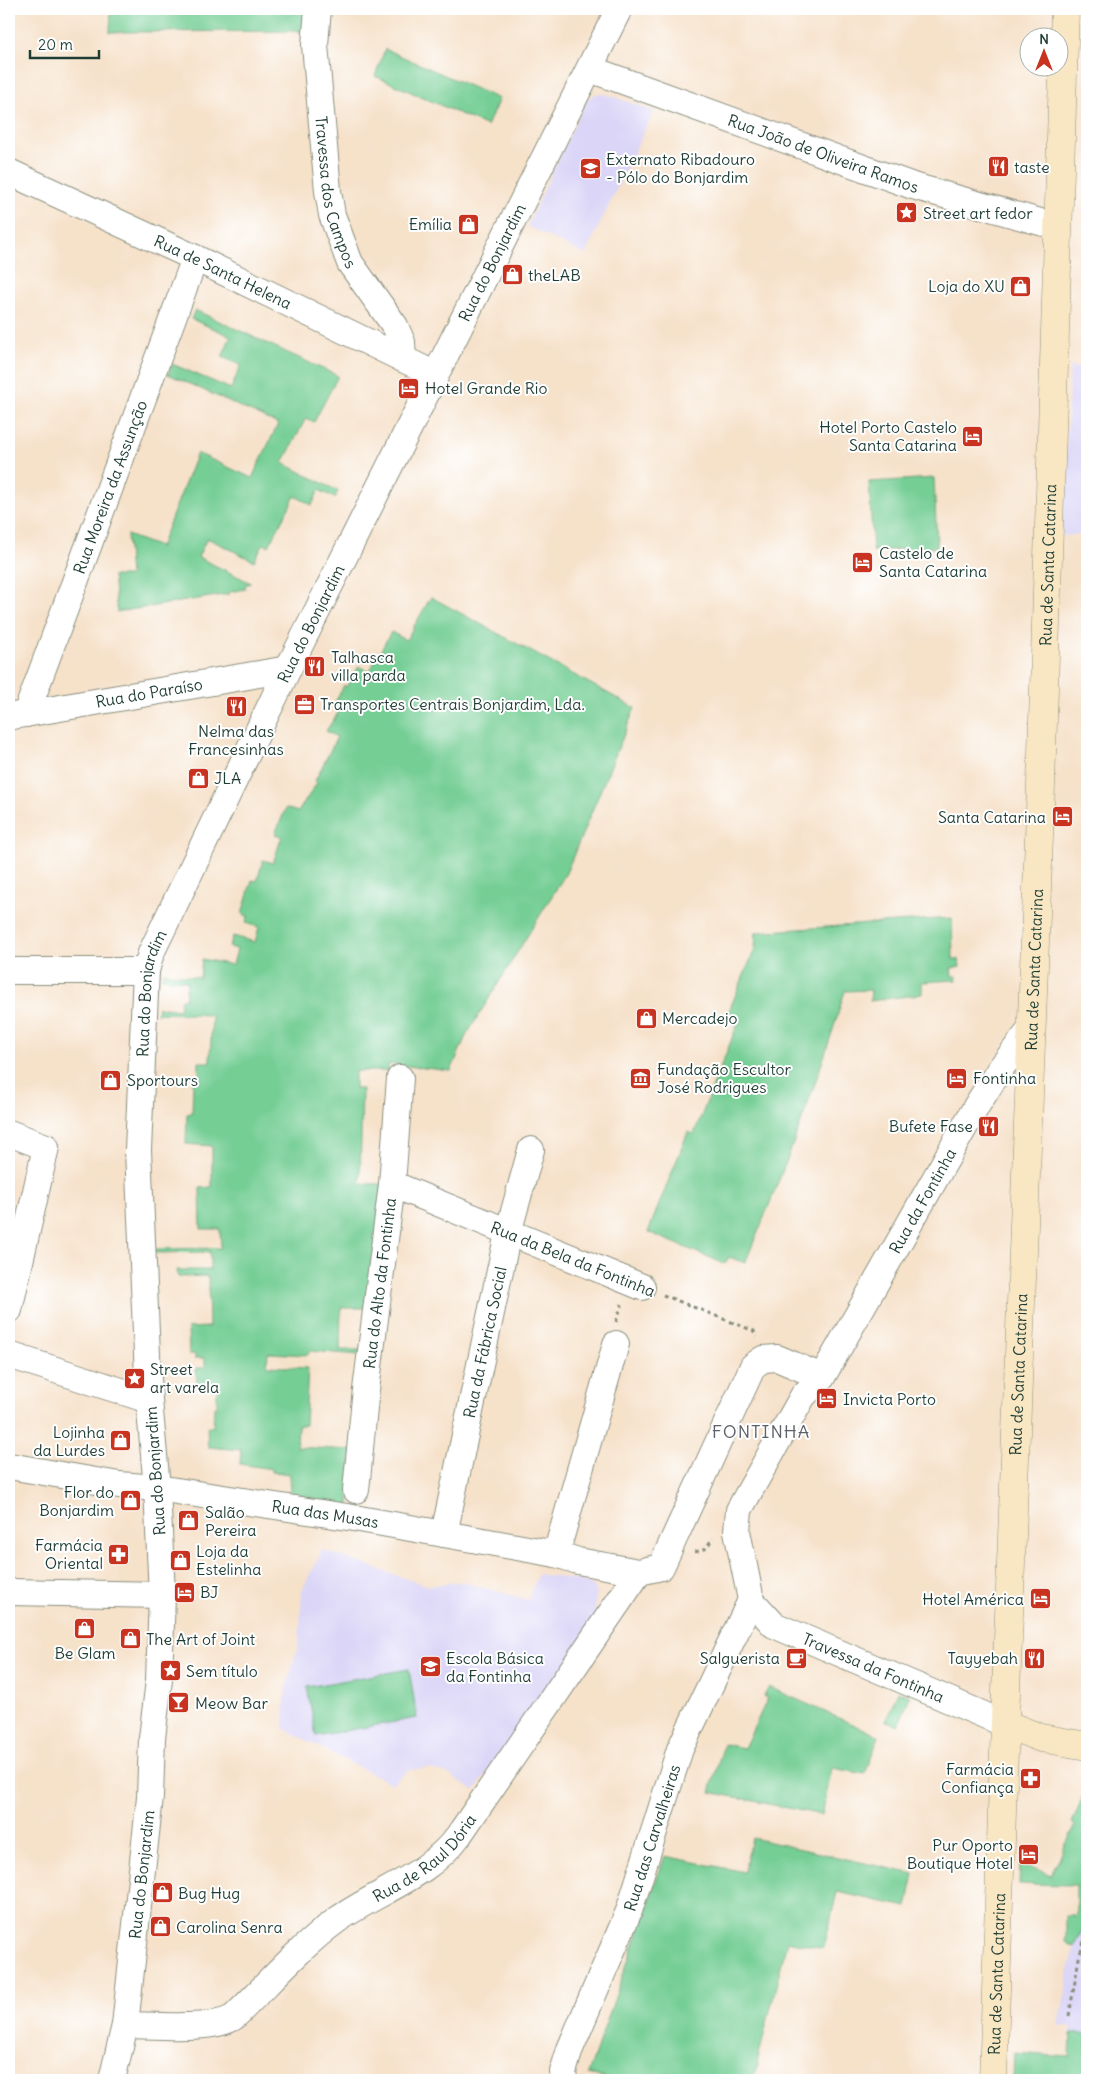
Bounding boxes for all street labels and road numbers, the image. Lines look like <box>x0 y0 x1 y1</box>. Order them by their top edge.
street label: Rua João de Oliveira Ramos <box>725 110 921 197</box>
street label: Travessa dos Campos <box>311 115 361 272</box>
street label: Rua do Bonjardim <box>454 200 530 325</box>
street label: Rua de Santa Helena <box>151 230 295 313</box>
street label: Rua Moreira da Assunção <box>69 397 151 577</box>
street label: Rua de Santa Catarina <box>1035 484 1060 646</box>
street label: Rua do Bonjardim <box>273 561 349 686</box>
street label: Rua do Paraíso <box>94 674 204 712</box>
street label: Rua de Santa Catarina <box>1021 888 1047 1051</box>
street label: Rua do Bonjardim <box>132 926 171 1057</box>
street label: Rua da Fontinha <box>885 1145 960 1257</box>
street label: Rua do Alto da Fontinha <box>359 1197 400 1370</box>
street label: Rua da Bela da Fontinha <box>488 1217 658 1301</box>
street label: Rua da Fábrica Social <box>459 1265 511 1420</box>
street label: Rua de Santa Catarina <box>1005 1293 1031 1456</box>
street label: Rua do Bonjardim <box>141 1406 169 1536</box>
street label: Rua das Musas <box>270 1496 380 1532</box>
street label: Travessa da Fontinha <box>799 1628 947 1707</box>
street label: Rua das Carvalheiras <box>620 1762 685 1914</box>
street label: Rua do Bonjardim <box>125 1809 159 1940</box>
street label: Rua de Raul Dória <box>369 1810 480 1906</box>
street label: Rua de Santa Catarina <box>984 1893 1009 2055</box>

